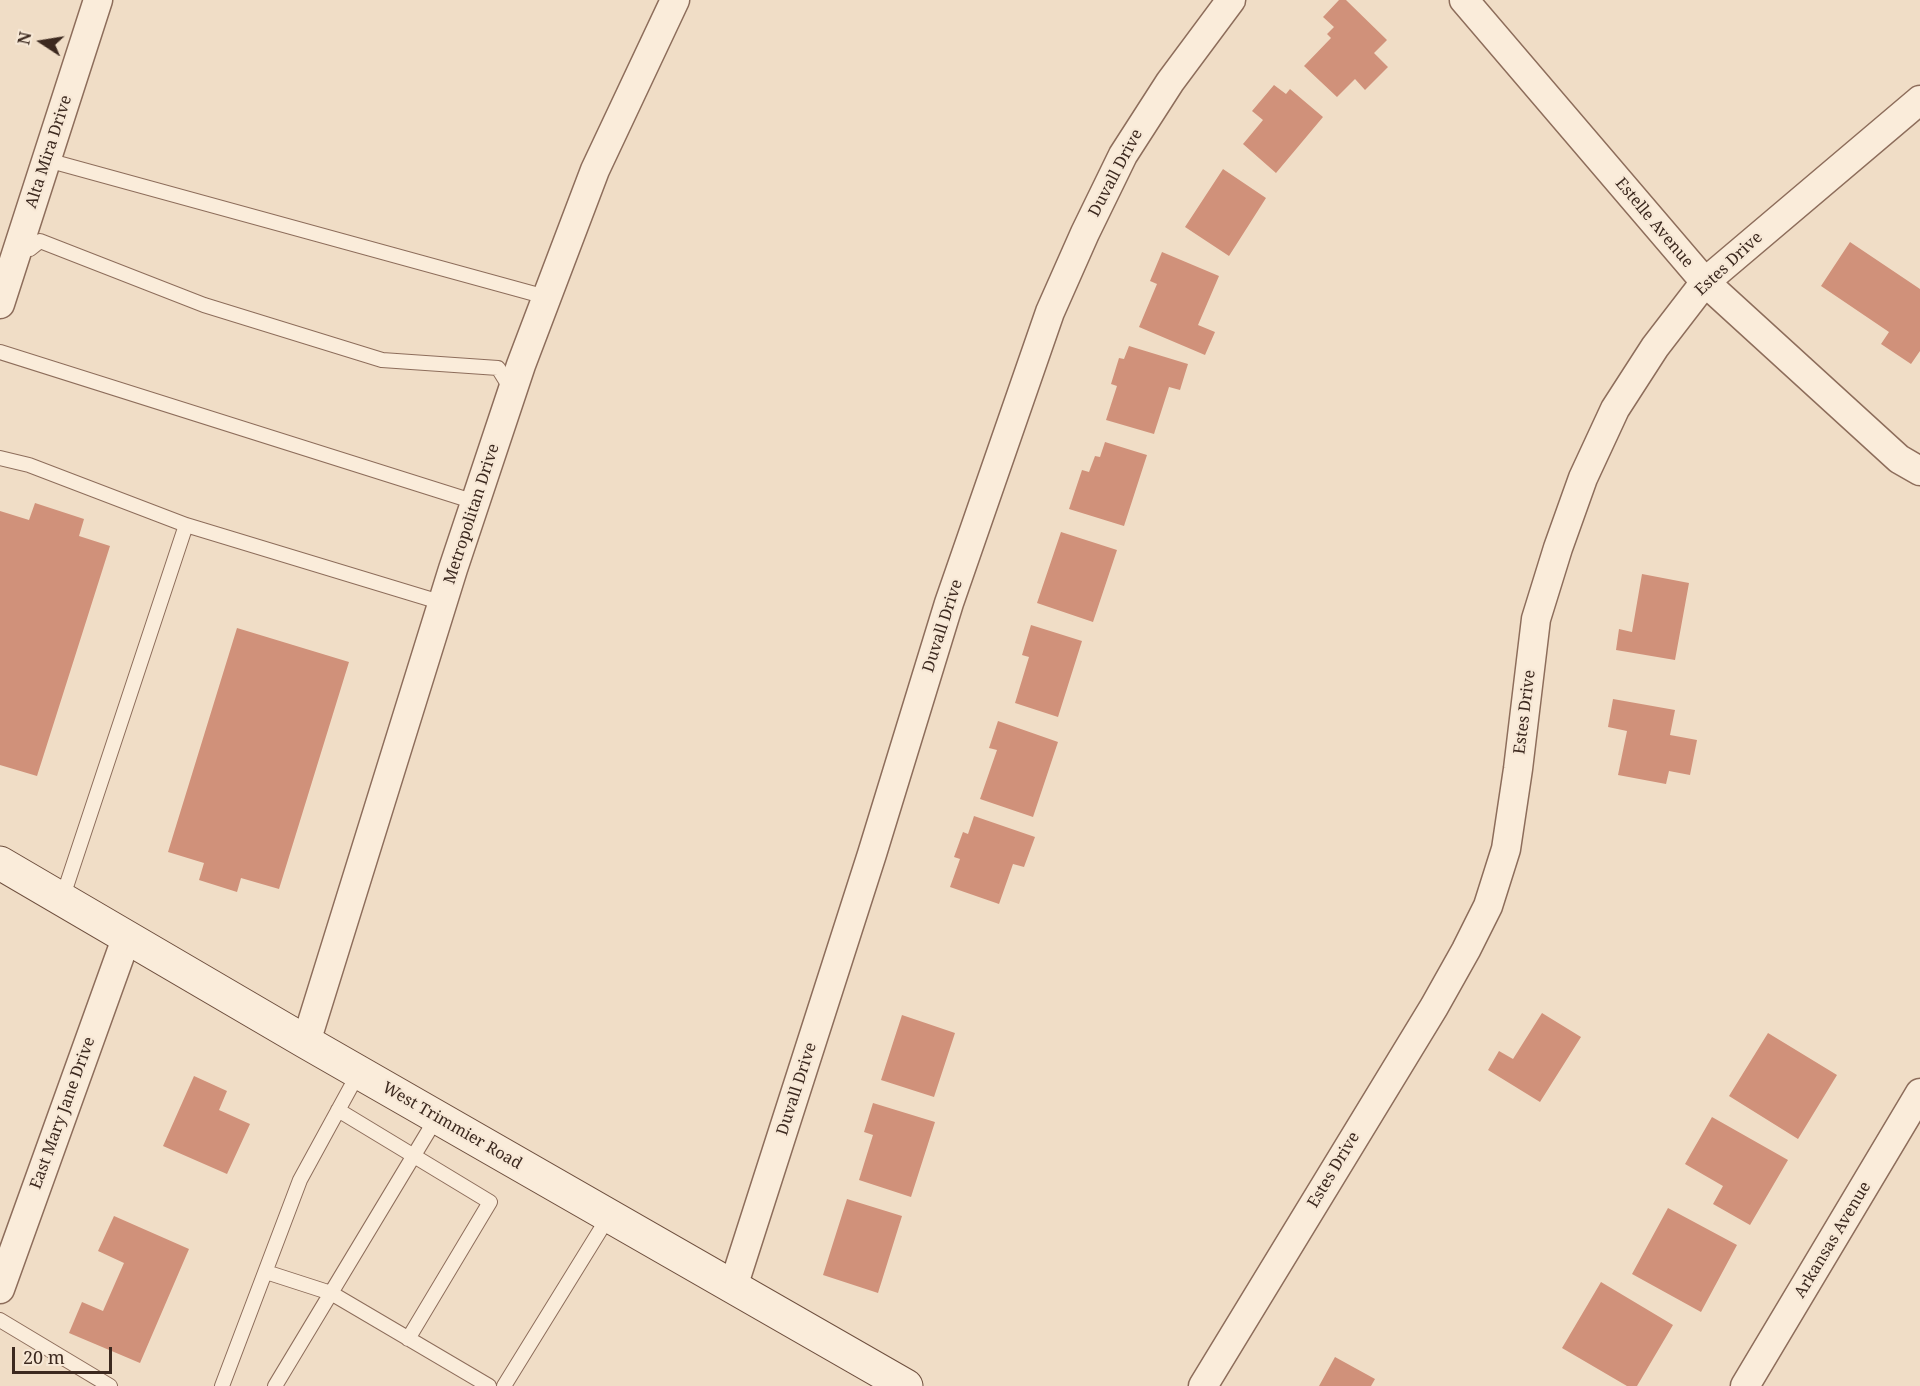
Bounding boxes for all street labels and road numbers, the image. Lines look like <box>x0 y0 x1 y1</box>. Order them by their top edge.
street label: Alta Mira Drive <box>22 93 76 211</box>
street label: Duvall Drive <box>1085 126 1147 220</box>
street label: Estelle Avenue <box>1611 174 1697 272</box>
street label: Estes Drive <box>1691 228 1767 300</box>
street label: Metropolitan Drive <box>440 441 504 587</box>
street label: Duvall Drive <box>919 577 967 675</box>
street label: Estes Drive <box>1510 669 1540 755</box>
street label: East Mary Jane Drive <box>27 1034 99 1192</box>
street label: Duvall Drive <box>773 1040 821 1138</box>
street label: West Trimmier Road <box>379 1078 525 1174</box>
street label: Estes Drive <box>1304 1129 1364 1211</box>
street label: Arkansas Avenue <box>1791 1178 1875 1302</box>

